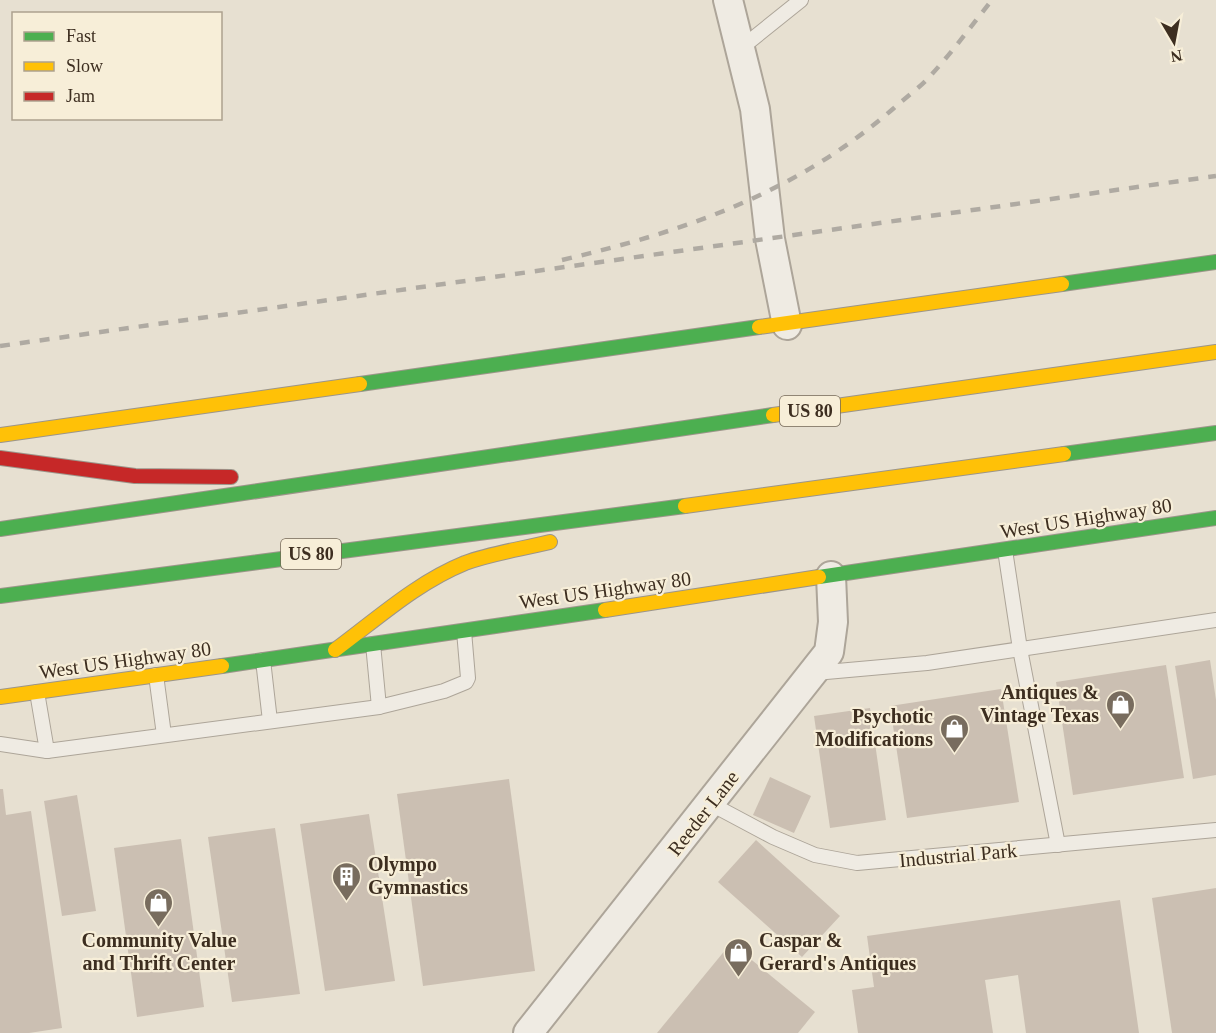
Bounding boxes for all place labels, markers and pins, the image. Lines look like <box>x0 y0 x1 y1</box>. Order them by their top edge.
place label: Antiques & Vintage Texas <box>980 681 1099 727</box>
shop icon: Antiques & Vintage Texas <box>1104 688 1136 730</box>
place label: Psychotic Modifications <box>815 705 933 750</box>
shop icon: Psychotic Modifications <box>938 712 970 754</box>
place label: Olympo Gymnastics <box>368 853 468 899</box>
building icon: Olympo Gymnastics <box>331 860 363 902</box>
shop icon: Community Value and Thrift Center <box>143 886 175 928</box>
place label: Community Value and Thrift Center <box>81 929 237 974</box>
place label: Caspar & Gerard's Antiques <box>759 929 916 975</box>
shop icon: Caspar & Gerard's Antiques <box>722 936 754 978</box>

